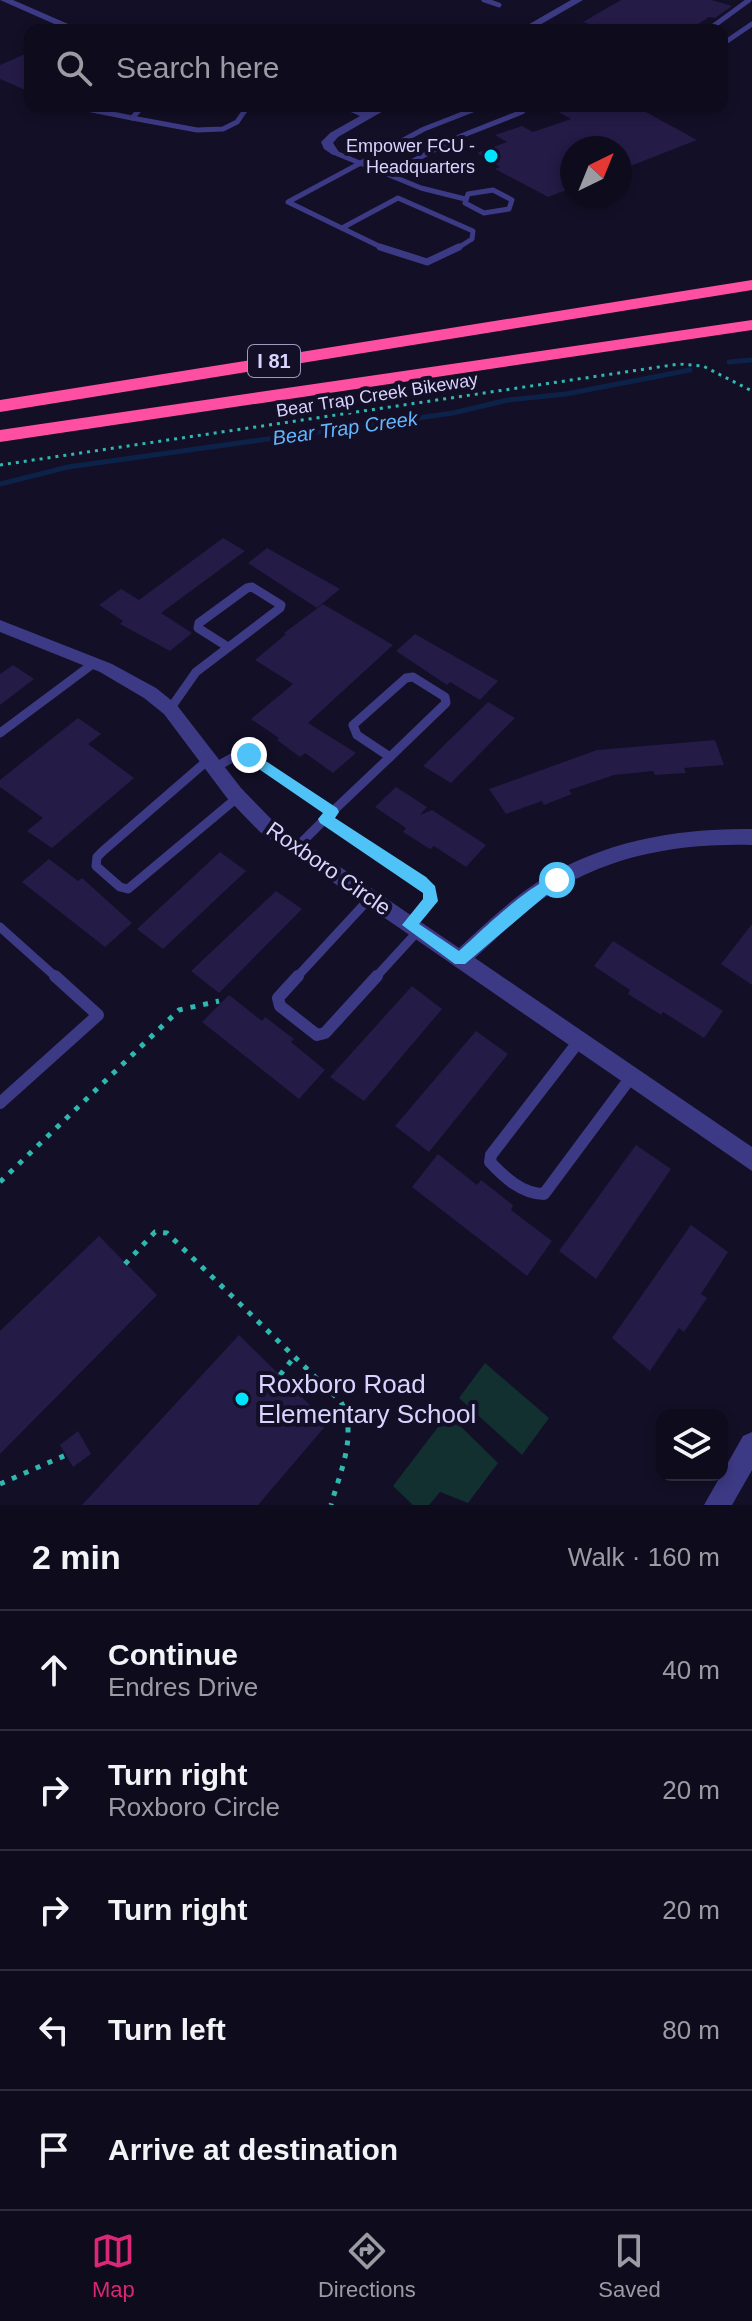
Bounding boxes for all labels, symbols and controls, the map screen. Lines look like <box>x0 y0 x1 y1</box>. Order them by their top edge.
search box <box>24 24 728 112</box>
icon: search <box>52 46 96 90</box>
text: Search here <box>116 51 279 84</box>
place label: Empower FCU - Headquarters <box>346 136 475 177</box>
north arrow <box>560 136 632 208</box>
marker: Empower FCU - Headquarters <box>482 147 500 165</box>
road number: I 81 <box>248 345 300 377</box>
street label: Bear Trap Creek Bikeway <box>275 369 479 421</box>
water label: Bear Trap Creek <box>271 407 420 449</box>
route end <box>231 737 267 773</box>
street label: Roxboro Circle <box>262 816 395 920</box>
route start <box>539 862 575 898</box>
place label: Roxboro Road Elementary School <box>258 1369 476 1429</box>
marker: Roxboro Road Elementary School <box>233 1390 251 1408</box>
map controls <box>656 1409 728 1481</box>
button: layers <box>656 1409 728 1481</box>
text: 2 min <box>32 1538 121 1576</box>
text: Walk · 160 m <box>568 1542 720 1572</box>
text: Continue <box>108 1638 238 1671</box>
icon: ahead <box>32 1648 76 1692</box>
text: 40 m <box>662 1655 720 1685</box>
text: Endres Drive <box>108 1672 258 1702</box>
text: Turn right <box>108 1758 247 1791</box>
icon: right <box>32 1768 76 1812</box>
text: 20 m <box>662 1775 720 1805</box>
text: Roxboro Circle <box>108 1792 280 1822</box>
icon: right <box>32 1888 76 1932</box>
text: Turn right <box>108 1893 247 1926</box>
text: 20 m <box>662 1895 720 1925</box>
icon: left <box>32 2008 76 2052</box>
text: Turn left <box>108 2013 226 2046</box>
text: 80 m <box>662 2015 720 2045</box>
icon: arrive <box>32 2128 76 2172</box>
text: Arrive at destination <box>108 2133 398 2166</box>
tab: Map <box>91 2229 135 2303</box>
tab: Directions <box>318 2229 416 2303</box>
tab: Saved <box>598 2229 661 2303</box>

